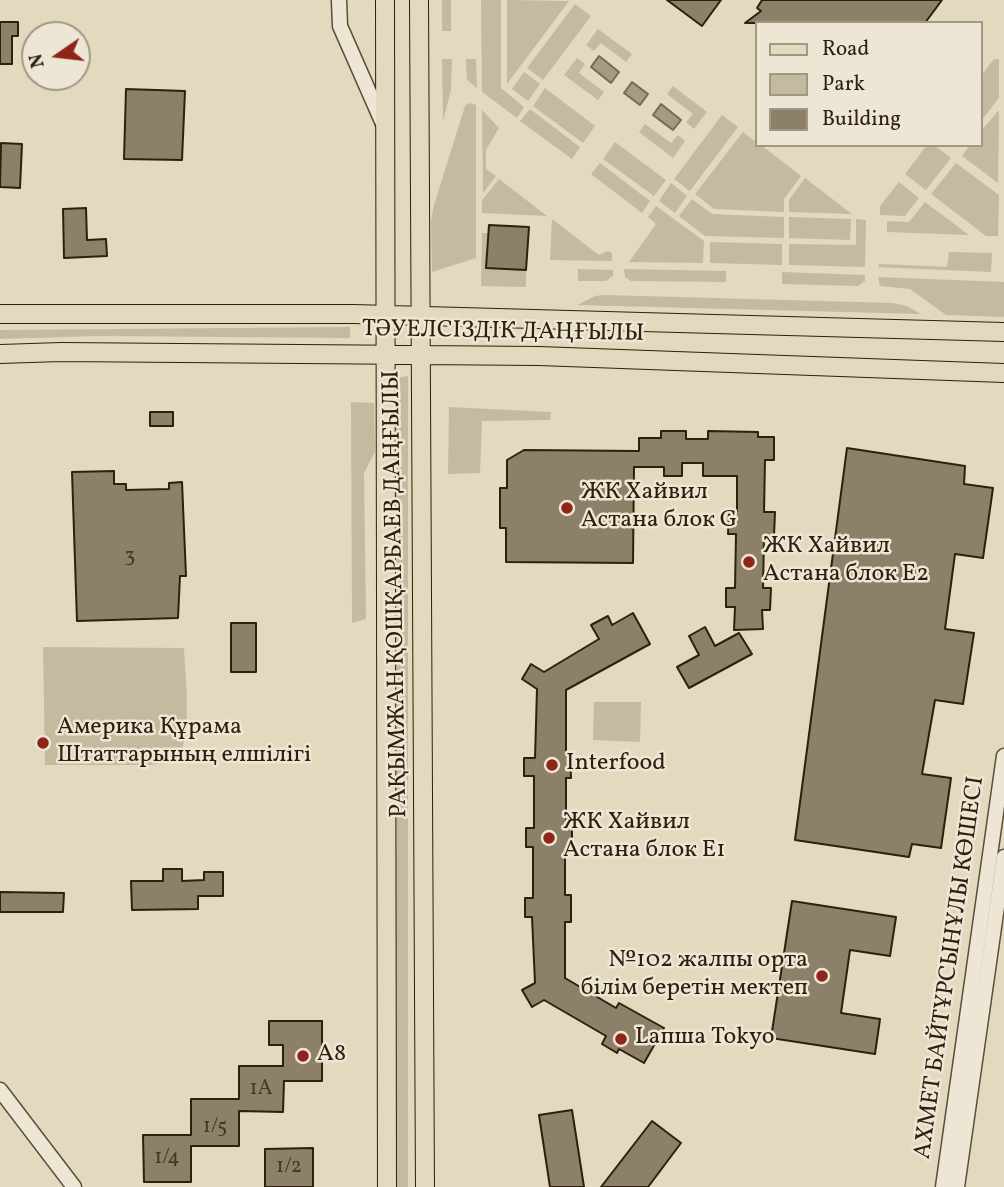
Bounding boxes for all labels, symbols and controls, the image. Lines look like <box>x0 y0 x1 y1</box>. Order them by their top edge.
north arrow <box>21 21 91 91</box>
legend <box>755 21 983 147</box>
text: Road <box>822 35 869 64</box>
text: N <box>23 51 52 70</box>
text: Park <box>822 70 865 99</box>
text: Building <box>822 105 901 134</box>
street label: ТӘУЕЛСІЗДІК ДАҢҒЫЛЫ <box>361 316 645 350</box>
street label: РАҚЫМЖАН ҚОШҚАРБАЕВ ДАҢҒЫЛЫ <box>379 370 415 818</box>
place label: ЖК Хайвил Астана блок G <box>581 480 737 536</box>
marker: ЖК Хайвил Астана блок G <box>559 500 575 516</box>
place label: ЖК Хайвил Астана блок E2 <box>763 534 929 590</box>
house number: 3 <box>125 544 135 570</box>
marker: ЖК Хайвил Астана блок E2 <box>741 554 757 570</box>
place label: Америка Құрама Штаттарының елшілігі <box>57 715 311 771</box>
marker: Америка Құрама Штаттарының елшілігі <box>35 735 51 751</box>
place label: Interfood <box>566 751 666 779</box>
marker: Interfood <box>544 757 560 773</box>
street label: АХМЕТ БАЙТҰРСЫНҰЛЫ КӨШЕСІ <box>910 775 992 1161</box>
place label: ЖК Хайвил Астана блок E1 <box>563 810 726 866</box>
marker: ЖК Хайвил Астана блок E1 <box>541 830 557 846</box>
place label: №102 жалпы орта білім беретін мектеп <box>581 948 808 1004</box>
marker: №102 жалпы орта білім беретін мектеп <box>814 968 830 984</box>
place label: Lапша Tokyo <box>635 1025 775 1053</box>
marker: Lапша Tokyo <box>613 1031 629 1047</box>
place label: А8 <box>317 1042 346 1070</box>
marker: А8 <box>295 1048 311 1064</box>
house number: 1А <box>250 1077 272 1103</box>
house number: 1/5 <box>203 1115 227 1141</box>
house number: 1/4 <box>154 1146 180 1172</box>
house number: 1/2 <box>276 1155 302 1181</box>

